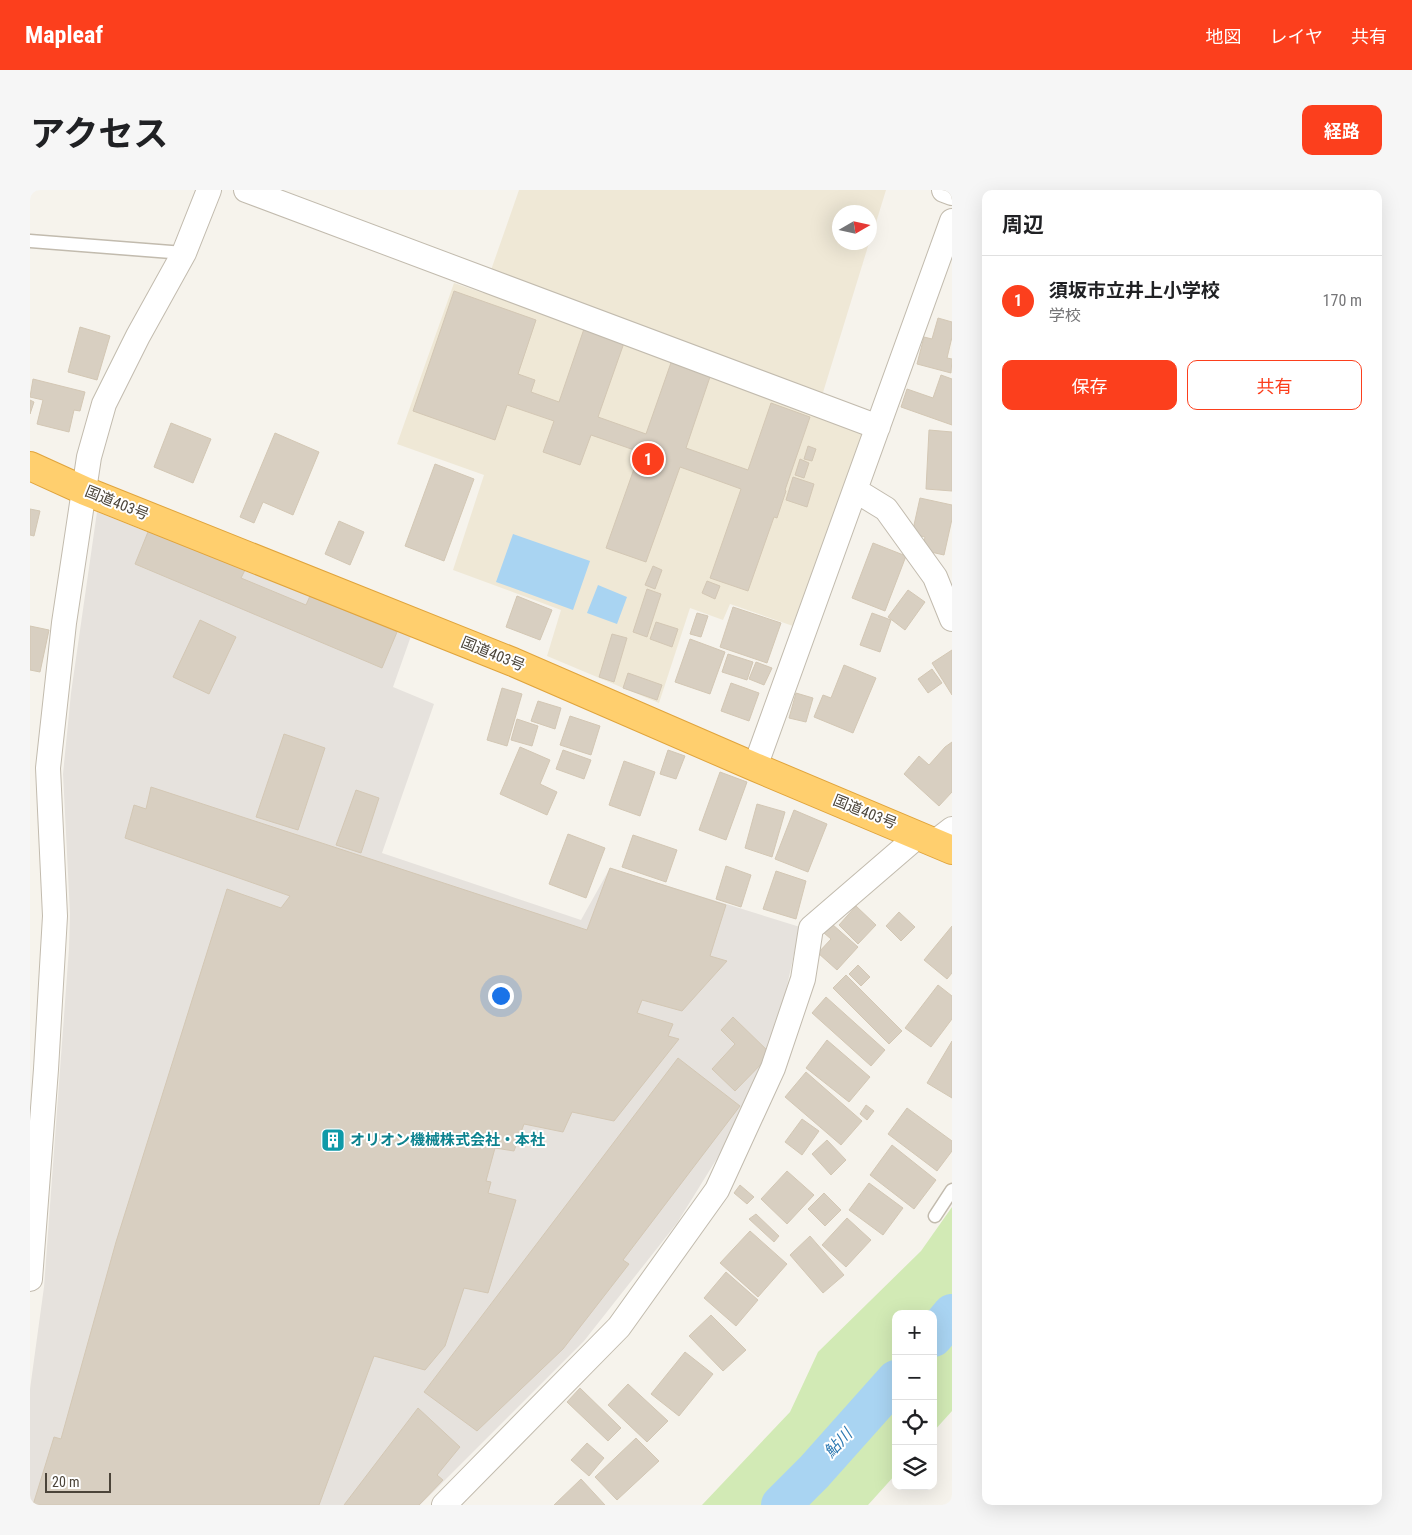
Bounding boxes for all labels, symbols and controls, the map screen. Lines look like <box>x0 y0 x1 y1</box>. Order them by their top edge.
text: Mapleaf <box>25 21 103 49</box>
text: 地図 <box>1206 26 1242 47</box>
text: レイヤ <box>1270 26 1323 47</box>
text: 共有 <box>1351 26 1387 47</box>
button: 経路 <box>1302 105 1382 155</box>
text: アクセス <box>30 114 168 155</box>
north arrow <box>832 205 877 250</box>
text: 周辺 <box>1002 213 1044 237</box>
text: 須坂市立井上小学校 <box>1049 279 1220 302</box>
text: 1 <box>1014 291 1022 310</box>
text: 170 m <box>1323 291 1362 310</box>
text: 学校 <box>1049 306 1081 325</box>
button: 保存 <box>1002 360 1177 410</box>
button: 共有 <box>1187 360 1362 410</box>
pin: 1 <box>632 440 664 478</box>
street label: 国道403号 <box>82 482 152 524</box>
street label: 国道403号 <box>458 633 528 675</box>
street label: 国道403号 <box>830 791 900 833</box>
your location <box>488 983 514 1009</box>
building icon: オリオン機械株式会社・本社 <box>320 1127 346 1153</box>
place label: オリオン機械株式会社・本社 <box>350 1131 545 1149</box>
map controls <box>892 1310 937 1490</box>
button: + <box>892 1310 937 1355</box>
button: − <box>892 1355 937 1400</box>
button: locate <box>892 1400 937 1445</box>
water label: 鮎川 <box>820 1423 857 1461</box>
button: layers <box>892 1445 937 1490</box>
scale bar <box>45 1470 111 1493</box>
text: 20 m <box>52 1474 80 1490</box>

